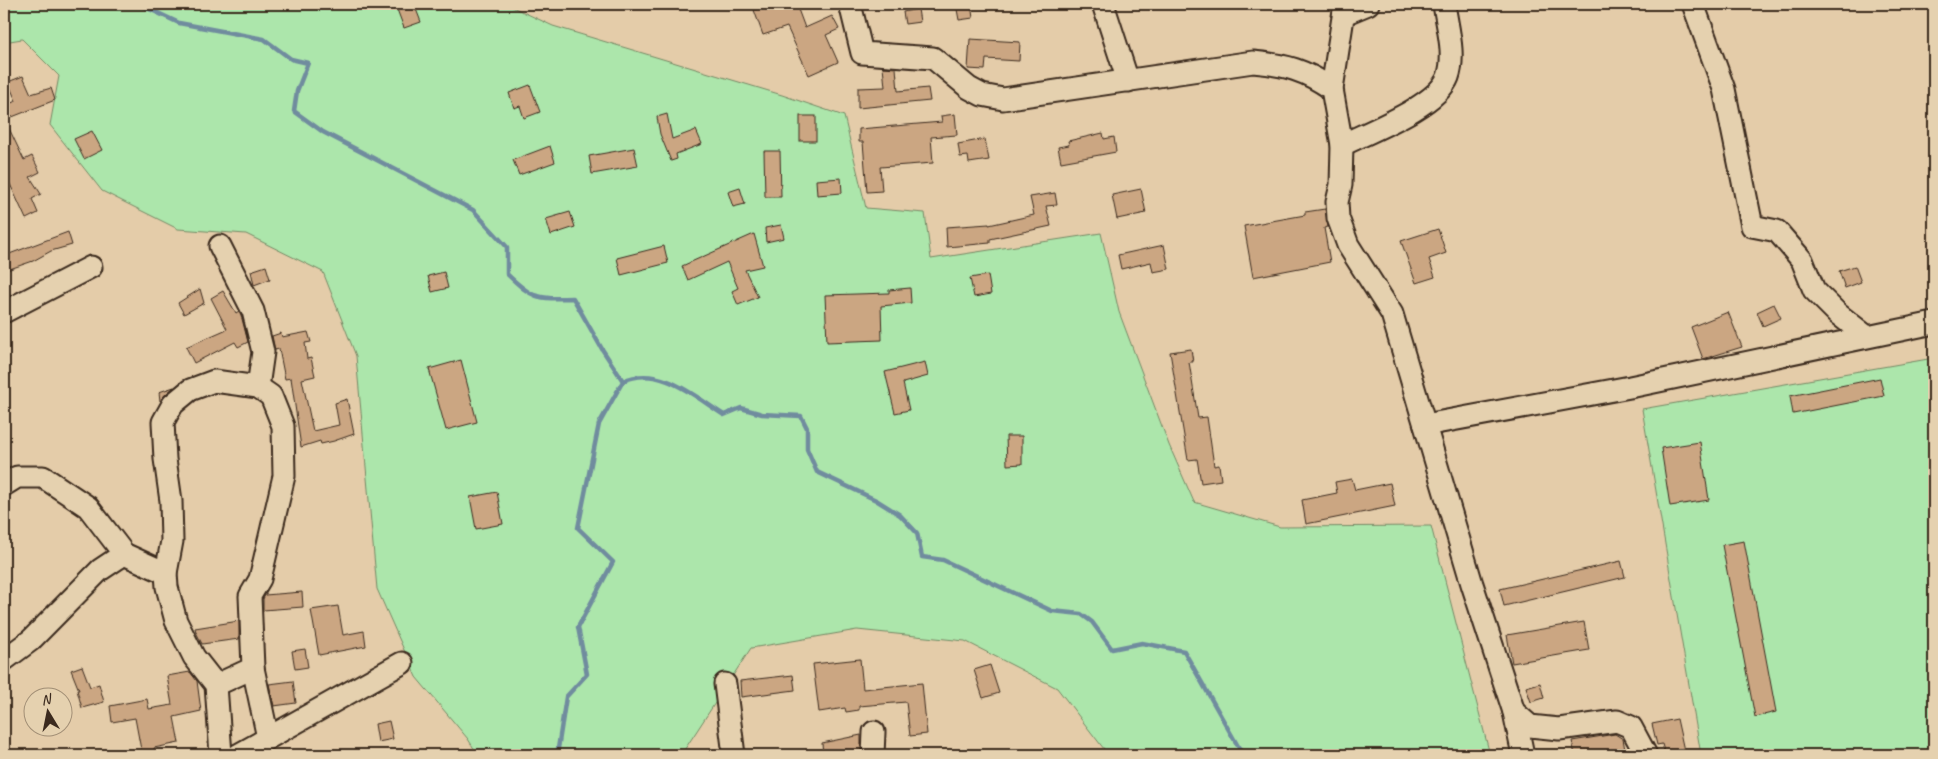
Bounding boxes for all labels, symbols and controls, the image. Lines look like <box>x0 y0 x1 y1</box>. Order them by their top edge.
north arrow <box>22 686 72 736</box>
text: N <box>40 690 54 709</box>

